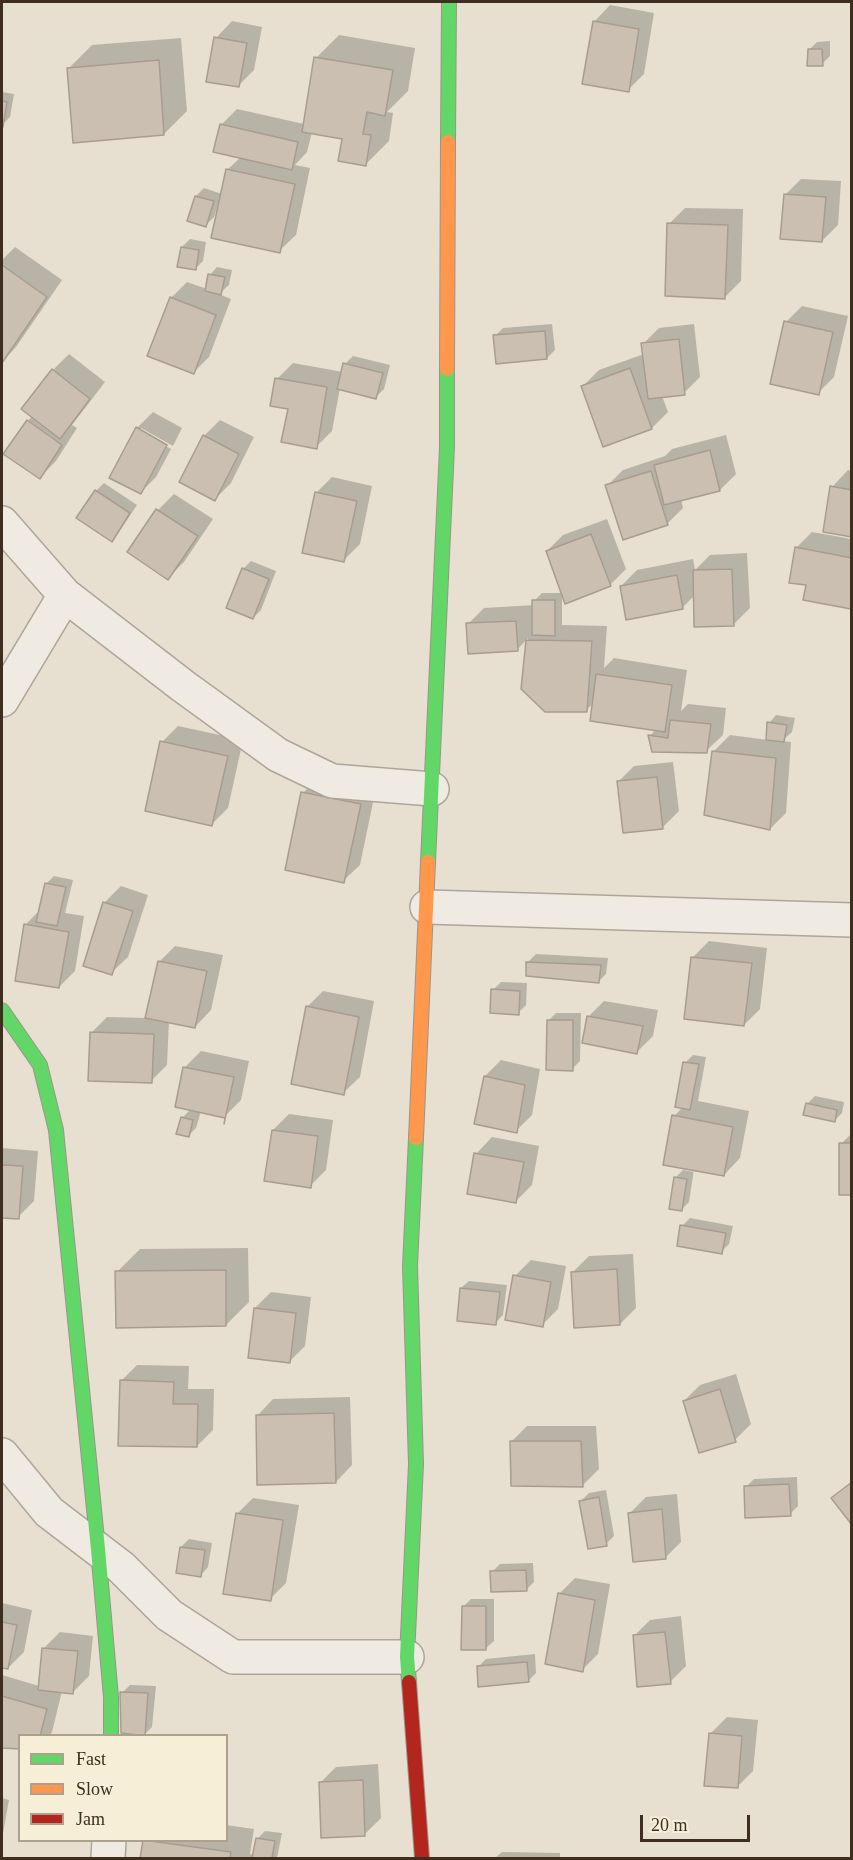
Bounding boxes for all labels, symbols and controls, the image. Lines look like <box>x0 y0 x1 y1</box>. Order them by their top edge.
legend <box>18 1734 228 1842</box>
text: Fast <box>76 1749 106 1769</box>
text: Slow <box>76 1779 113 1799</box>
scale bar <box>643 1803 752 1841</box>
text: Jam <box>76 1809 105 1829</box>
text: 20 m <box>651 1815 688 1835</box>

